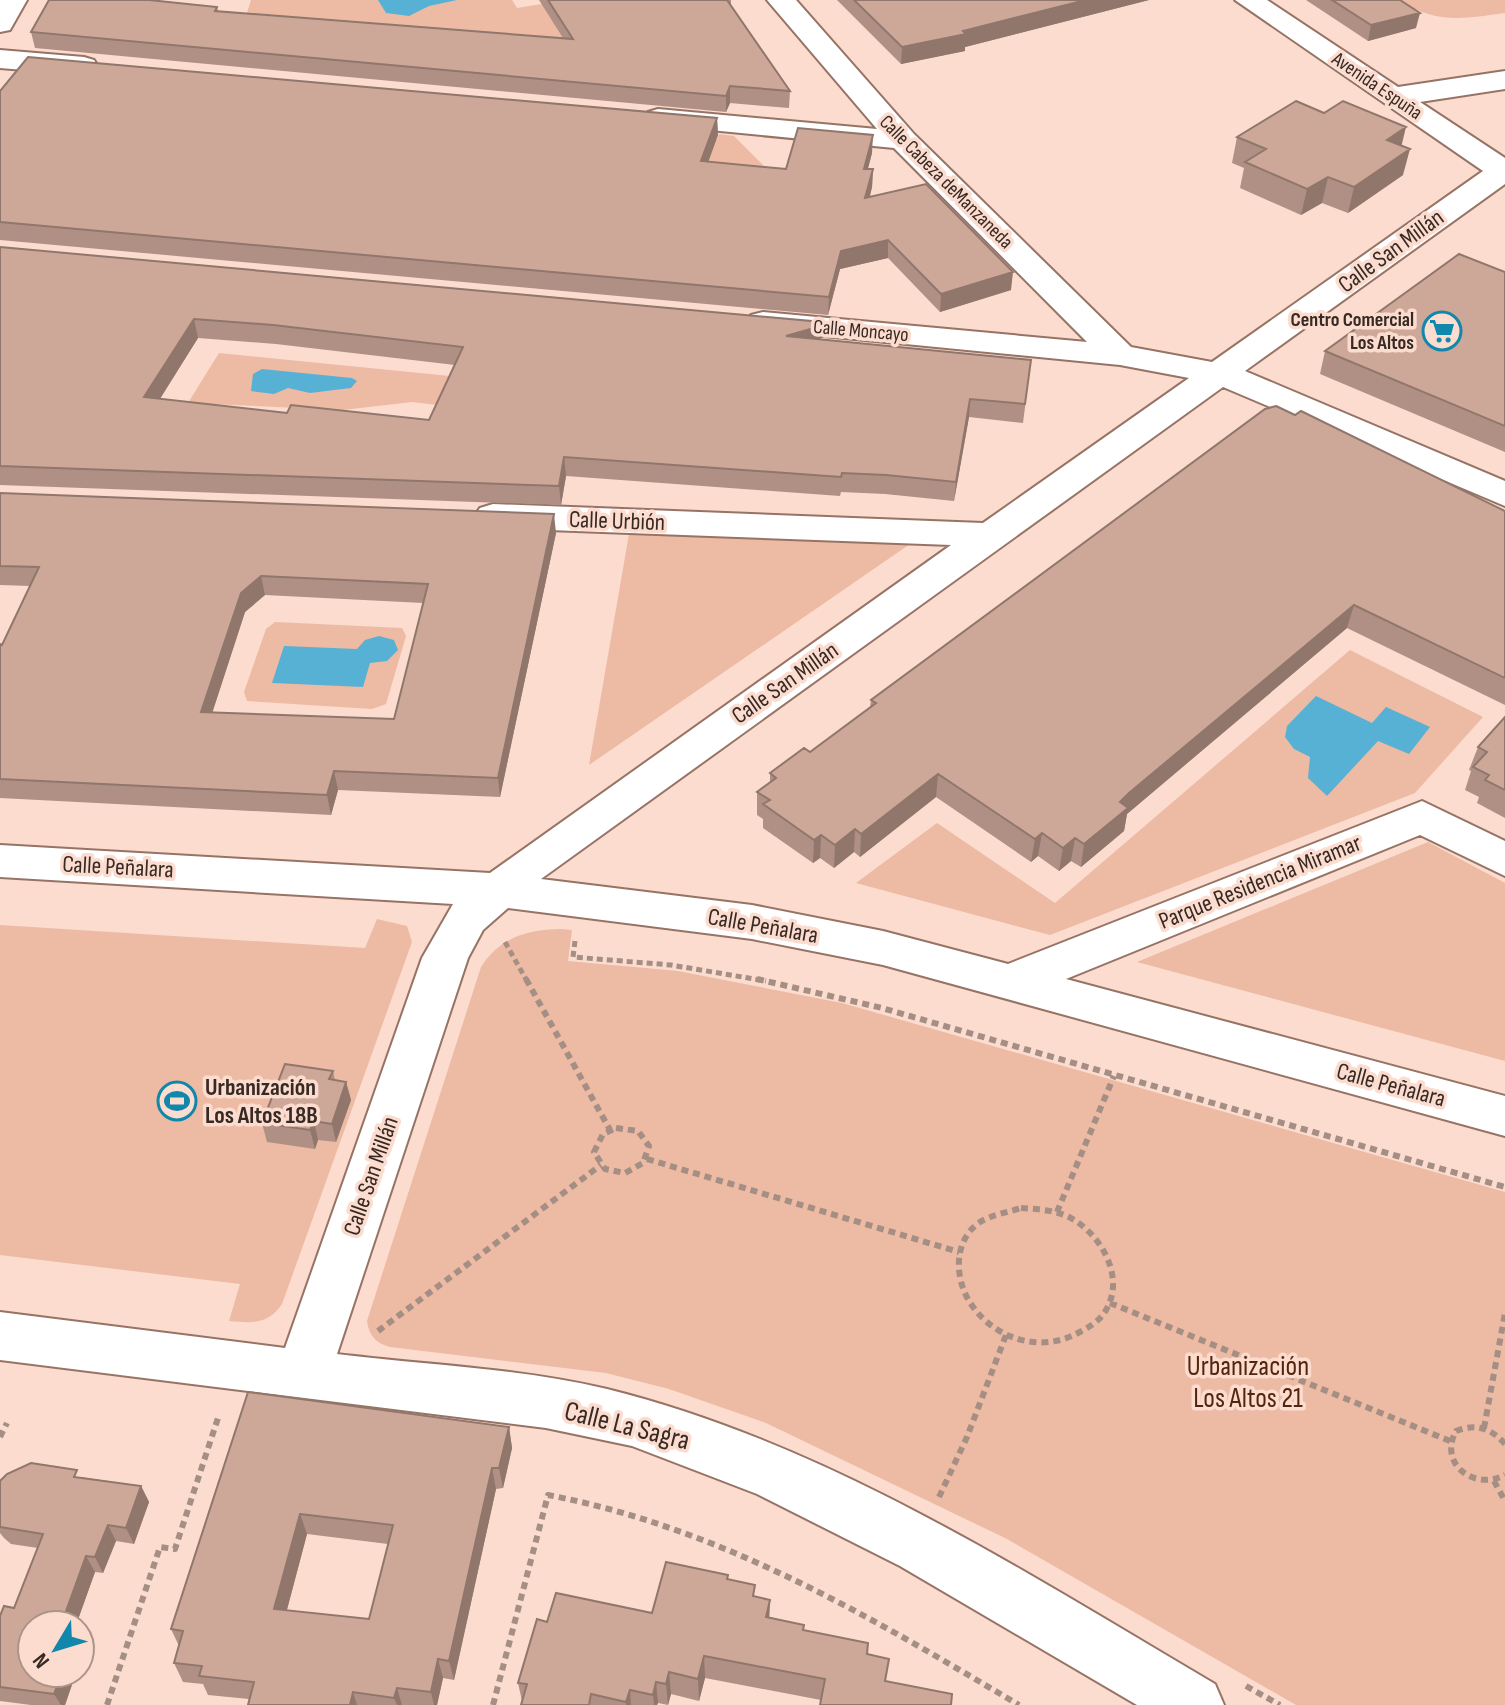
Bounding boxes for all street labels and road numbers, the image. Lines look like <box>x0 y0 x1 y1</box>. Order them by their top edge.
street label: Avenida Espuña <box>1326 46 1427 125</box>
street label: Calle Cabeza deManzaneda <box>874 110 1018 254</box>
street label: Calle San Millán <box>1332 203 1450 299</box>
street label: Calle Moncayo <box>812 315 910 347</box>
street label: Calle Urbión <box>568 505 666 537</box>
street label: Calle San Millán <box>726 636 844 730</box>
street label: Parque Residencia Miramar <box>1155 828 1365 936</box>
street label: Calle Peñalara <box>62 850 174 884</box>
street label: Calle Peñalara <box>706 902 820 950</box>
street label: Calle Peñalara <box>1333 1057 1449 1113</box>
street label: Calle San Millán <box>337 1113 405 1239</box>
street label: Calle La Sagra <box>561 1395 693 1457</box>

